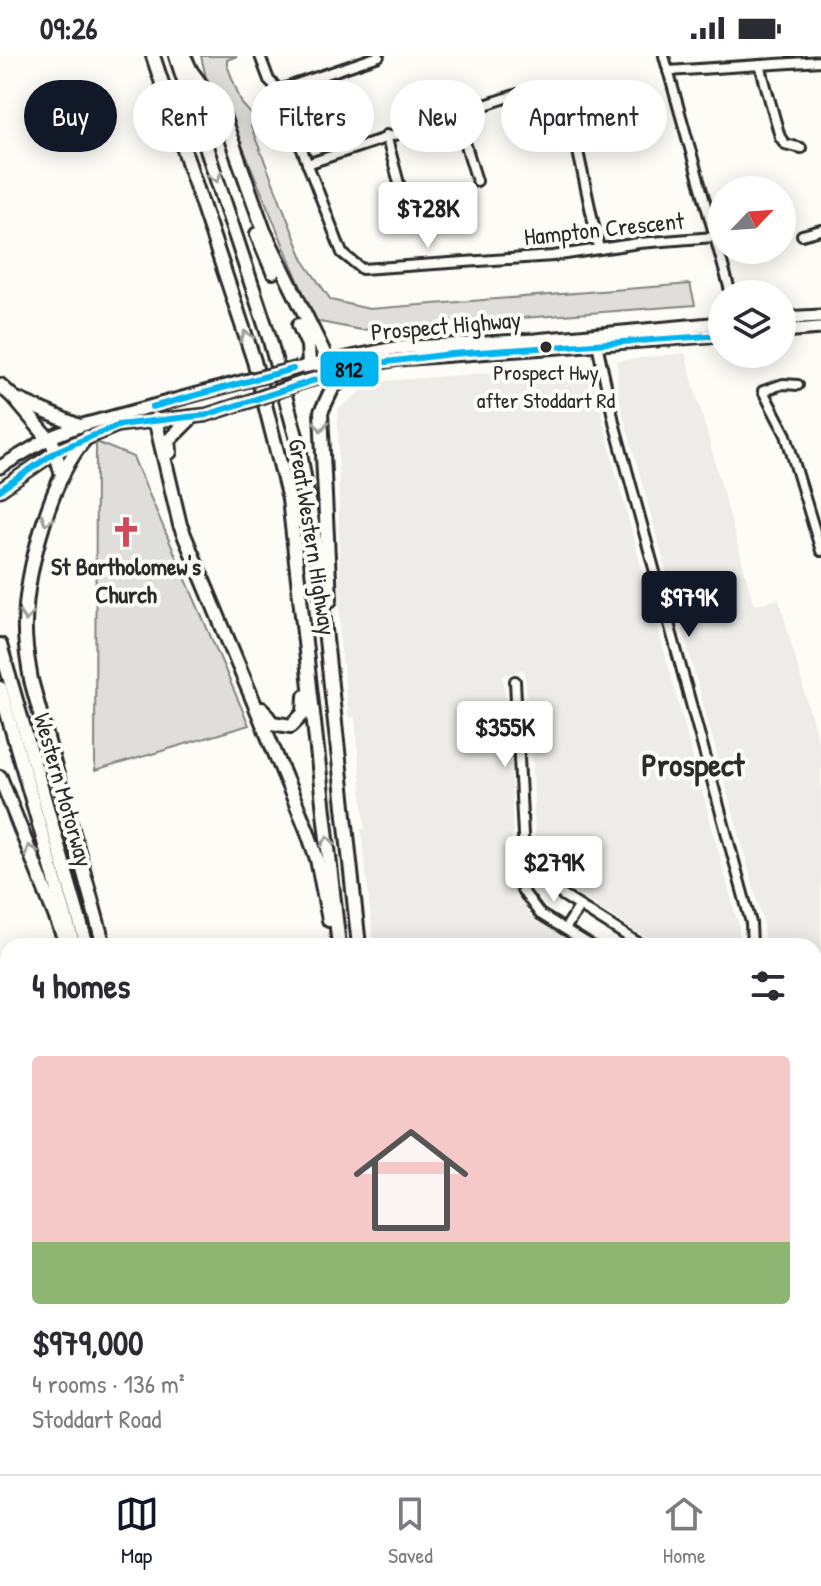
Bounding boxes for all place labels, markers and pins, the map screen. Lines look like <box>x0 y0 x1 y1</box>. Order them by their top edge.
pin: $728K <box>372 182 484 250</box>
marker: Prospect Hwy after Stoddart Rd <box>538 339 554 355</box>
place label: Prospect Hwy after Stoddart Rd <box>477 357 616 415</box>
church icon: St Bartholomew's Church <box>109 515 143 549</box>
place label: St Bartholomew's Church <box>51 550 201 610</box>
pin: $979K <box>633 571 745 639</box>
pin: $355K <box>449 701 561 769</box>
pin: $279K <box>498 836 610 904</box>

